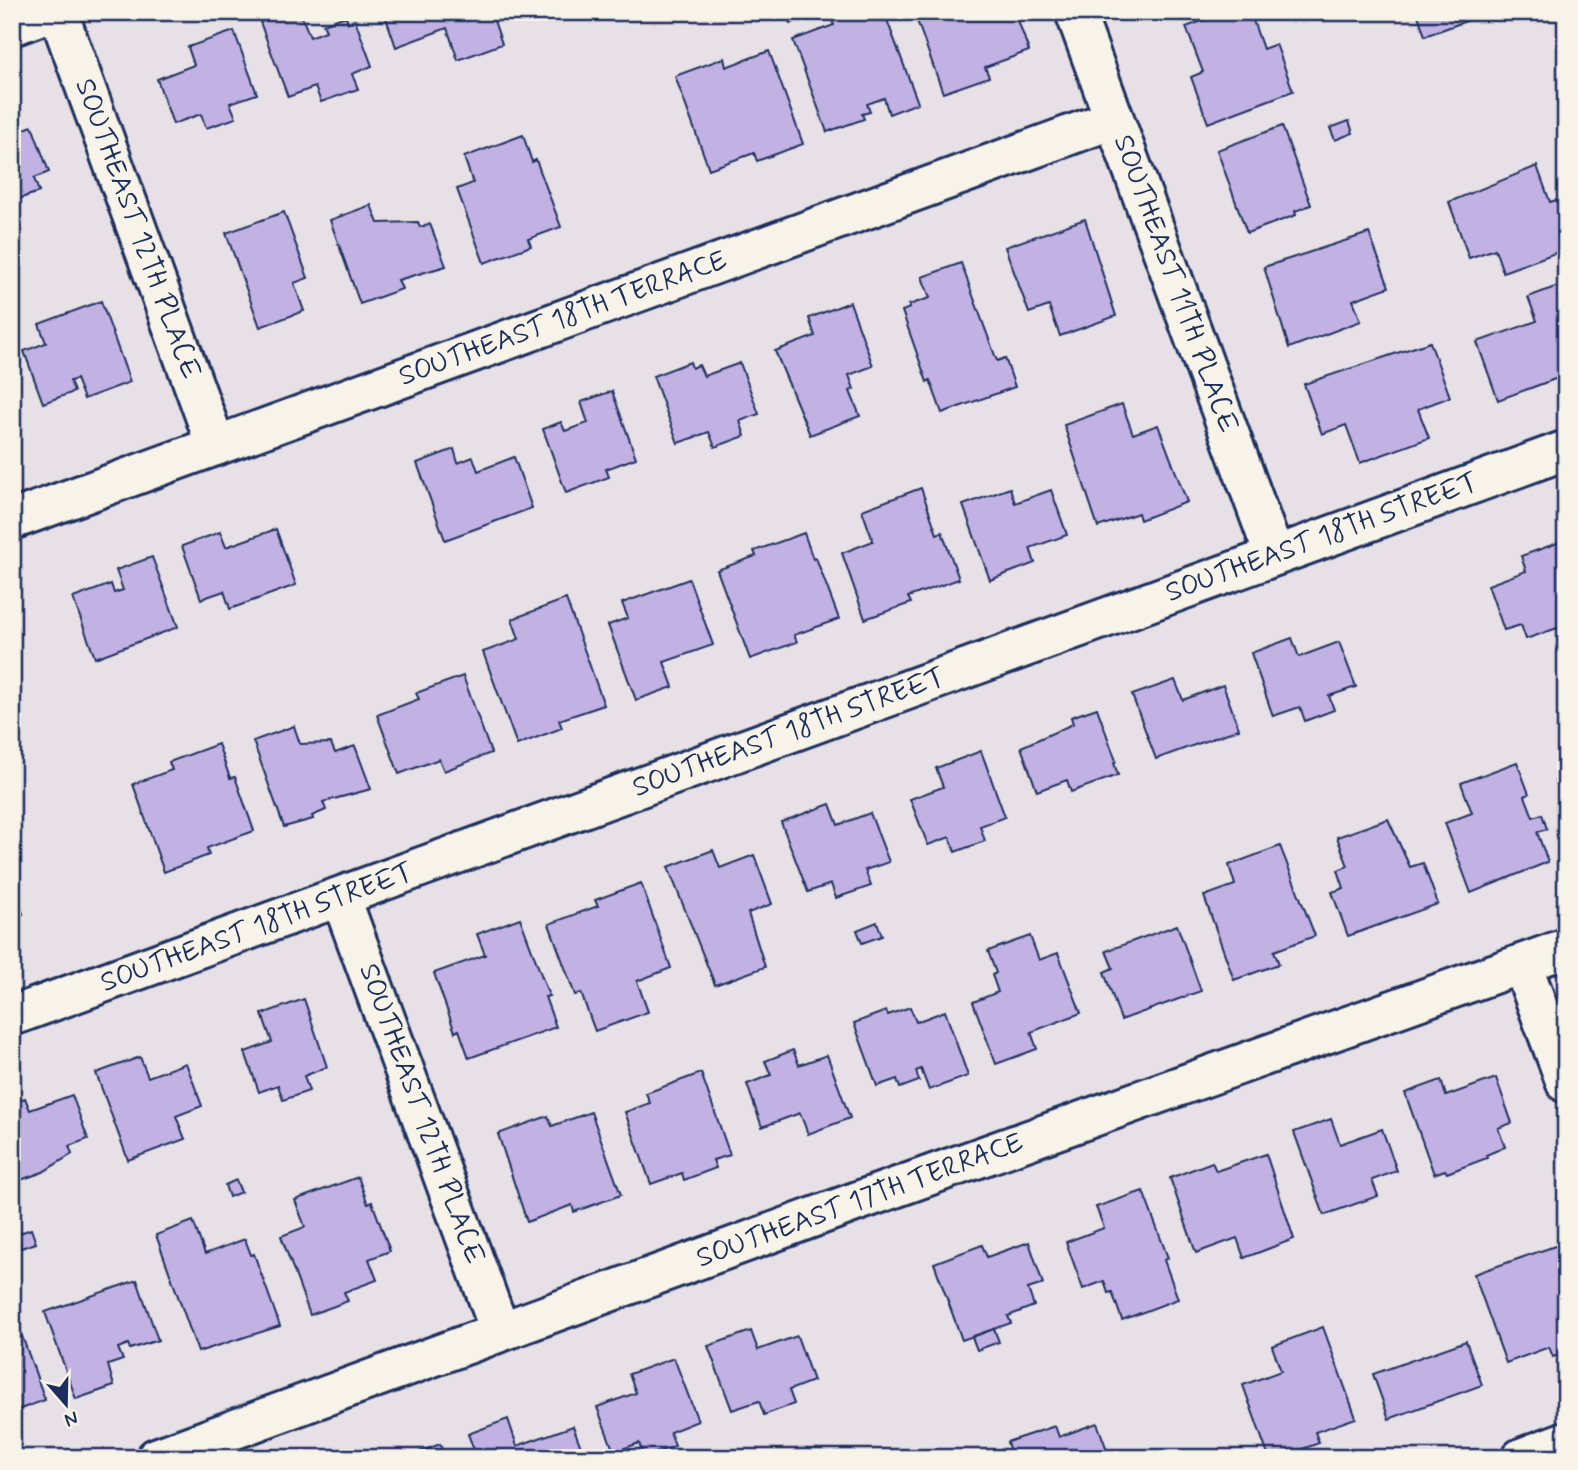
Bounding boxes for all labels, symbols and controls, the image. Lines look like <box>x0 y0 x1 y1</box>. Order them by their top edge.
street label: SOUTHEAST 12TH PLACE <box>65 74 209 384</box>
street label: SOUTHEAST 11TH PLACE <box>1104 130 1246 438</box>
street label: SOUTHEAST 18TH TERRACE <box>394 242 732 396</box>
street label: SOUTHEAST 18TH STREET <box>1161 464 1483 612</box>
street label: SOUTHEAST 18TH STREET <box>628 659 950 807</box>
street label: SOUTHEAST 18TH STREET <box>96 854 418 1002</box>
street label: SOUTHEAST 12TH PLACE <box>349 959 493 1269</box>
street label: SOUTHEAST 17TH TERRACE <box>691 1125 1029 1277</box>
north arrow <box>32 1368 102 1438</box>
text: N <box>61 1405 82 1432</box>

